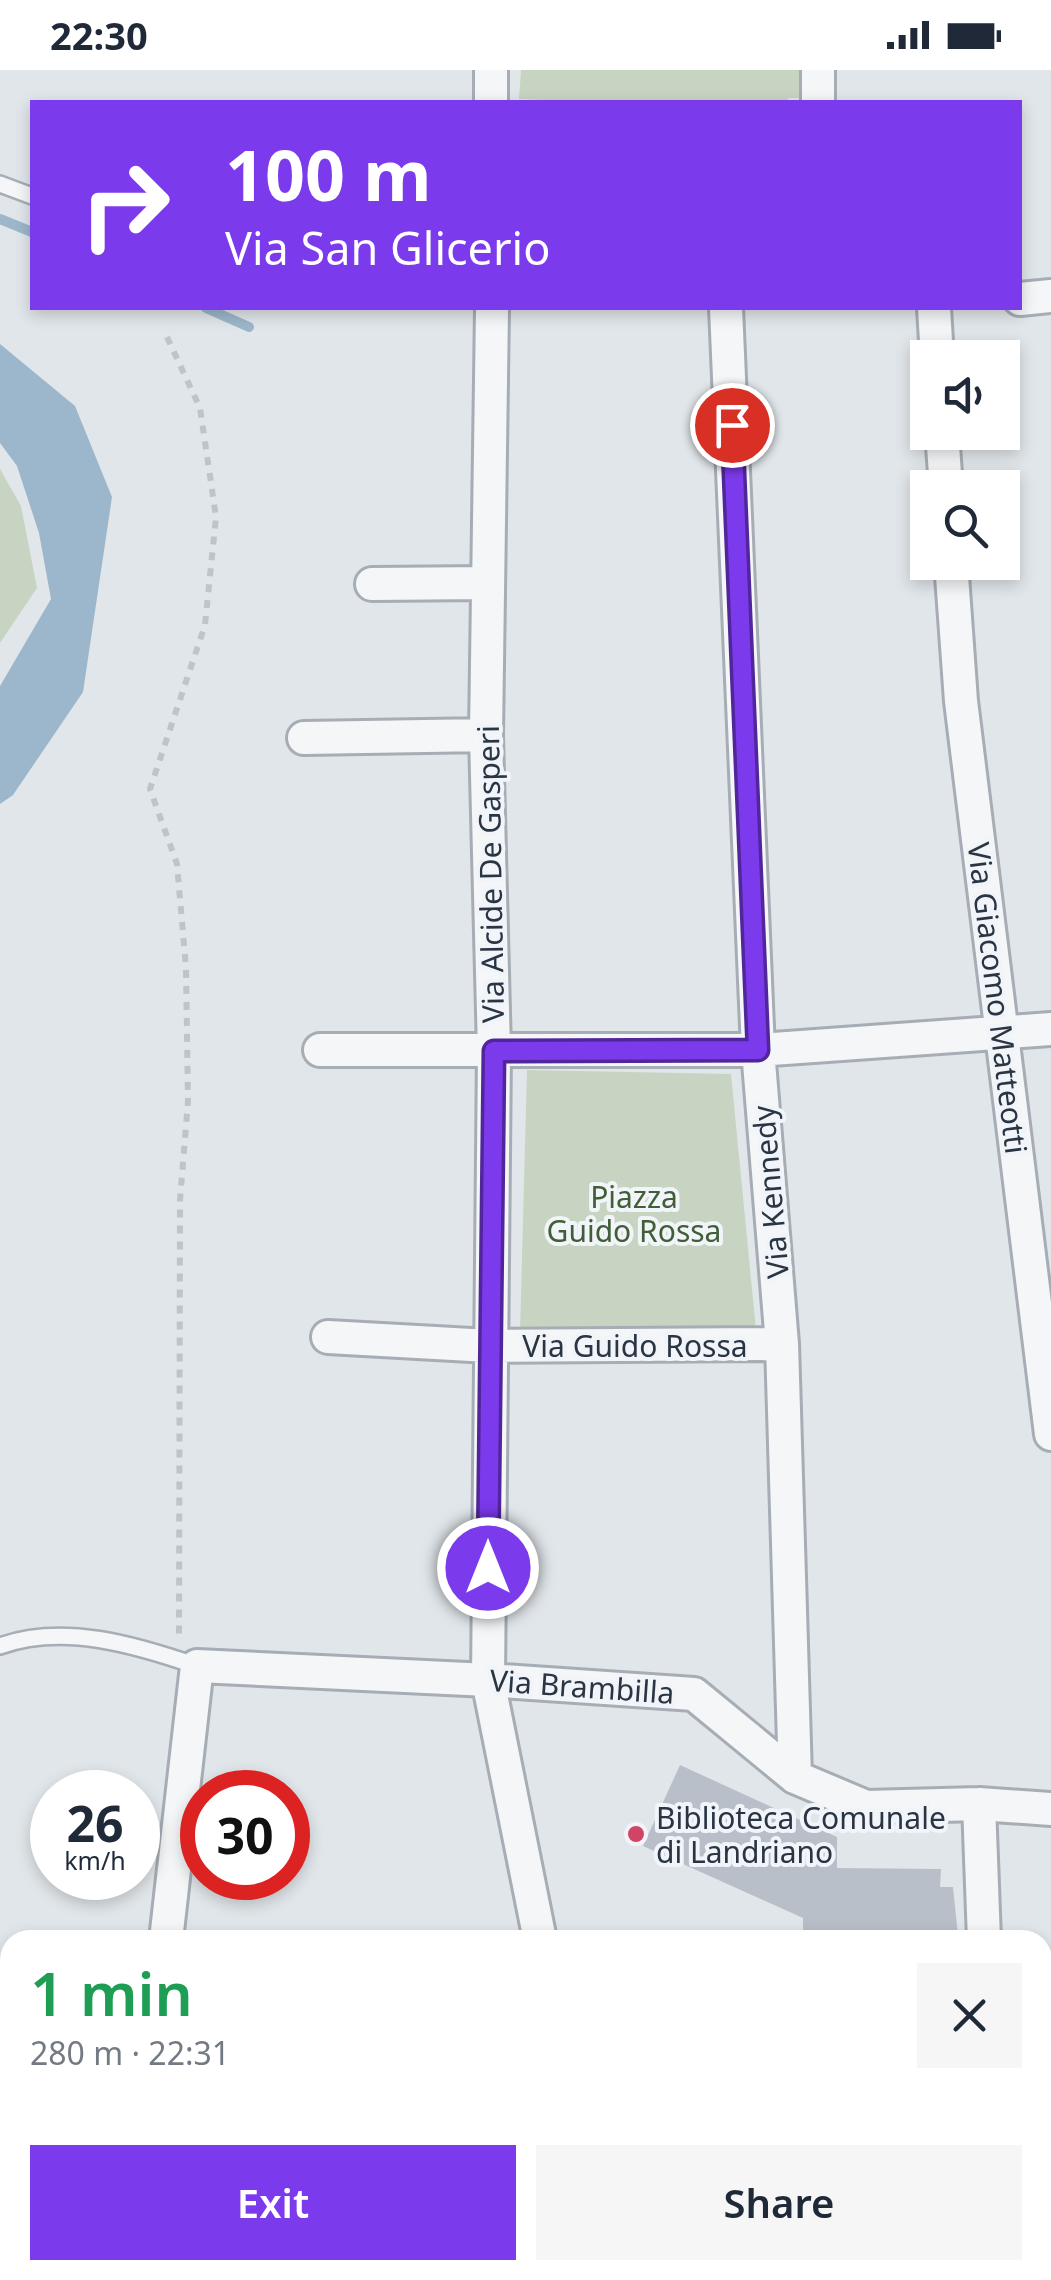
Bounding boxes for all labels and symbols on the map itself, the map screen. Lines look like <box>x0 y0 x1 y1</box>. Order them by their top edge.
pin <box>690 383 775 468</box>
street label: Via Alcide De Gasperi <box>467 725 513 1023</box>
street label: Via Giacomo Matteotti <box>959 840 1037 1156</box>
street label: Via Kennedy <box>742 1103 798 1280</box>
park label: Piazza Guido Rossa <box>547 1176 721 1251</box>
street label: Via Guido Rossa <box>522 1325 748 1366</box>
position arrow <box>436 1516 540 1620</box>
street label: Via Brambilla <box>488 1659 676 1713</box>
speed limit sign: 30 <box>180 1770 310 1900</box>
place label: Biblioteca Comunale di Landriano <box>656 1797 946 1872</box>
marker: Biblioteca Comunale di Landriano <box>625 1823 647 1845</box>

